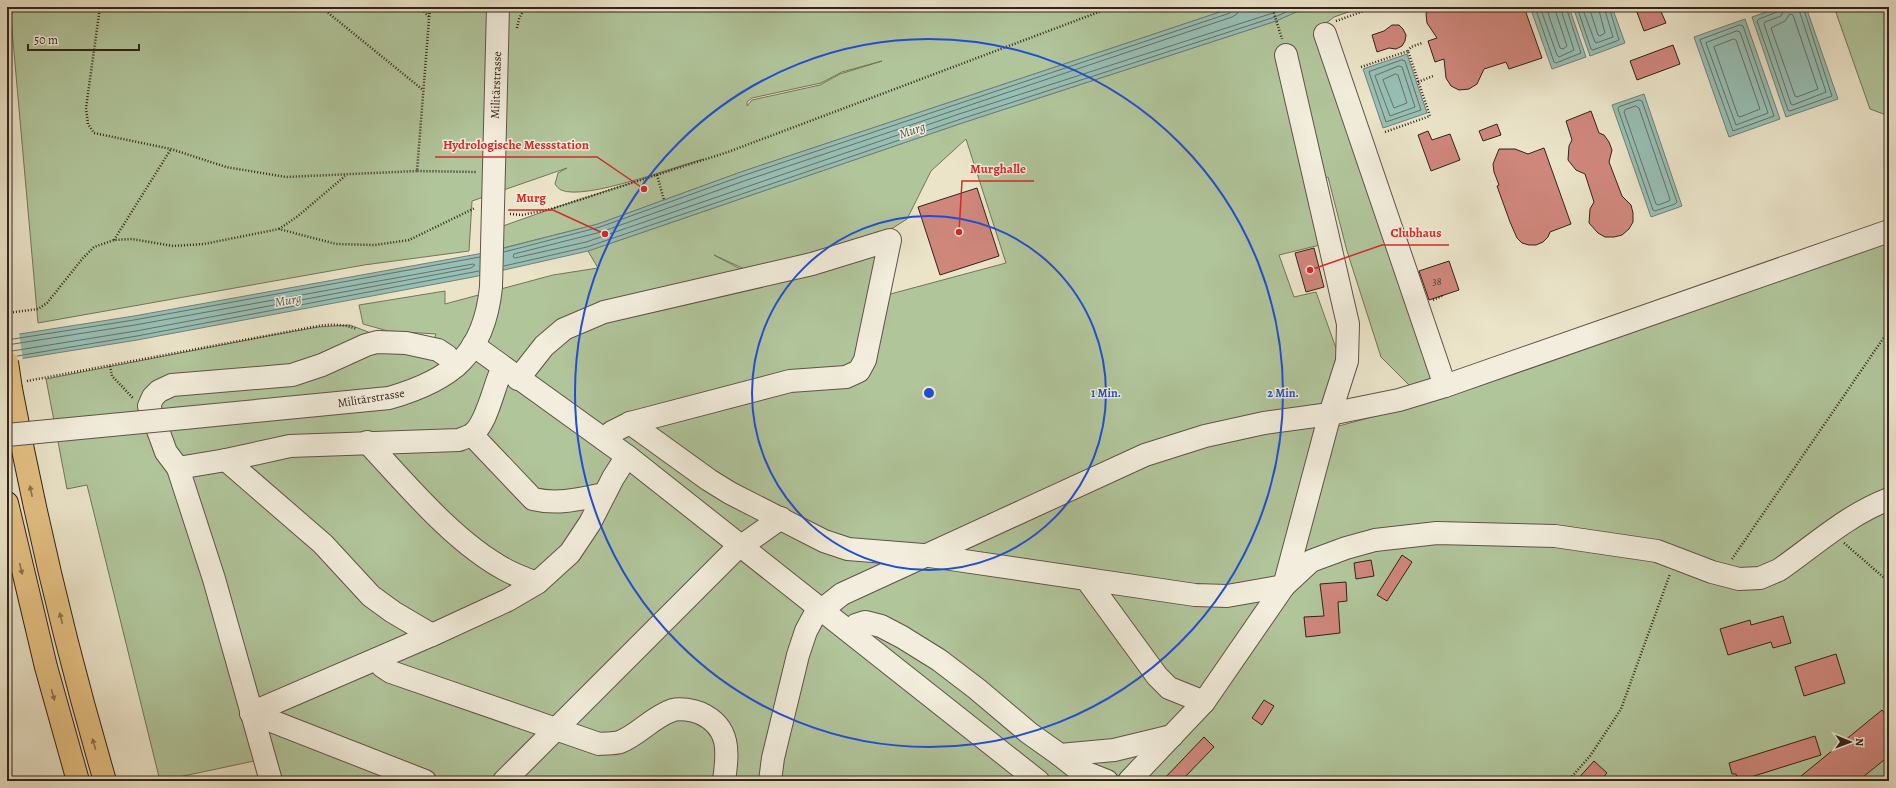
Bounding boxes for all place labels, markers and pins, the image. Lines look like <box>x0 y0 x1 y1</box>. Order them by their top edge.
callout: Hydrologische Messstation <box>435 132 597 157</box>
callout: Murghalle <box>962 156 1034 181</box>
callout: Murg <box>508 185 553 210</box>
callout: Clubhaus <box>1382 220 1449 245</box>
centre of rings <box>922 386 936 400</box>

